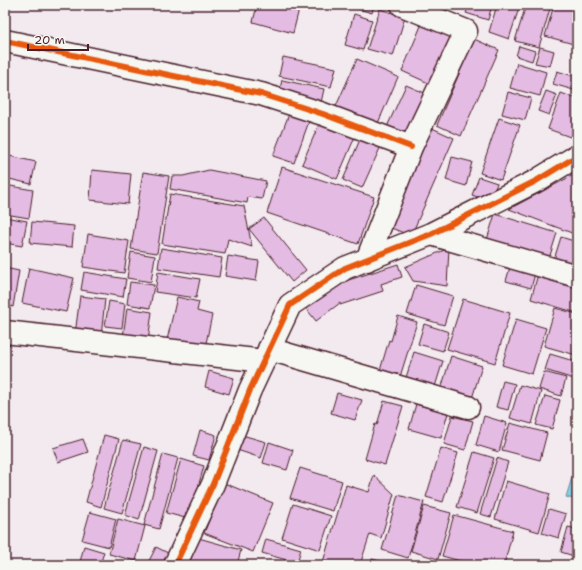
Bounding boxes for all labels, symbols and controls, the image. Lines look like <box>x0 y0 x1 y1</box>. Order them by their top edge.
scale bar <box>28 26 88 52</box>
text: 20 m <box>34 32 65 48</box>

